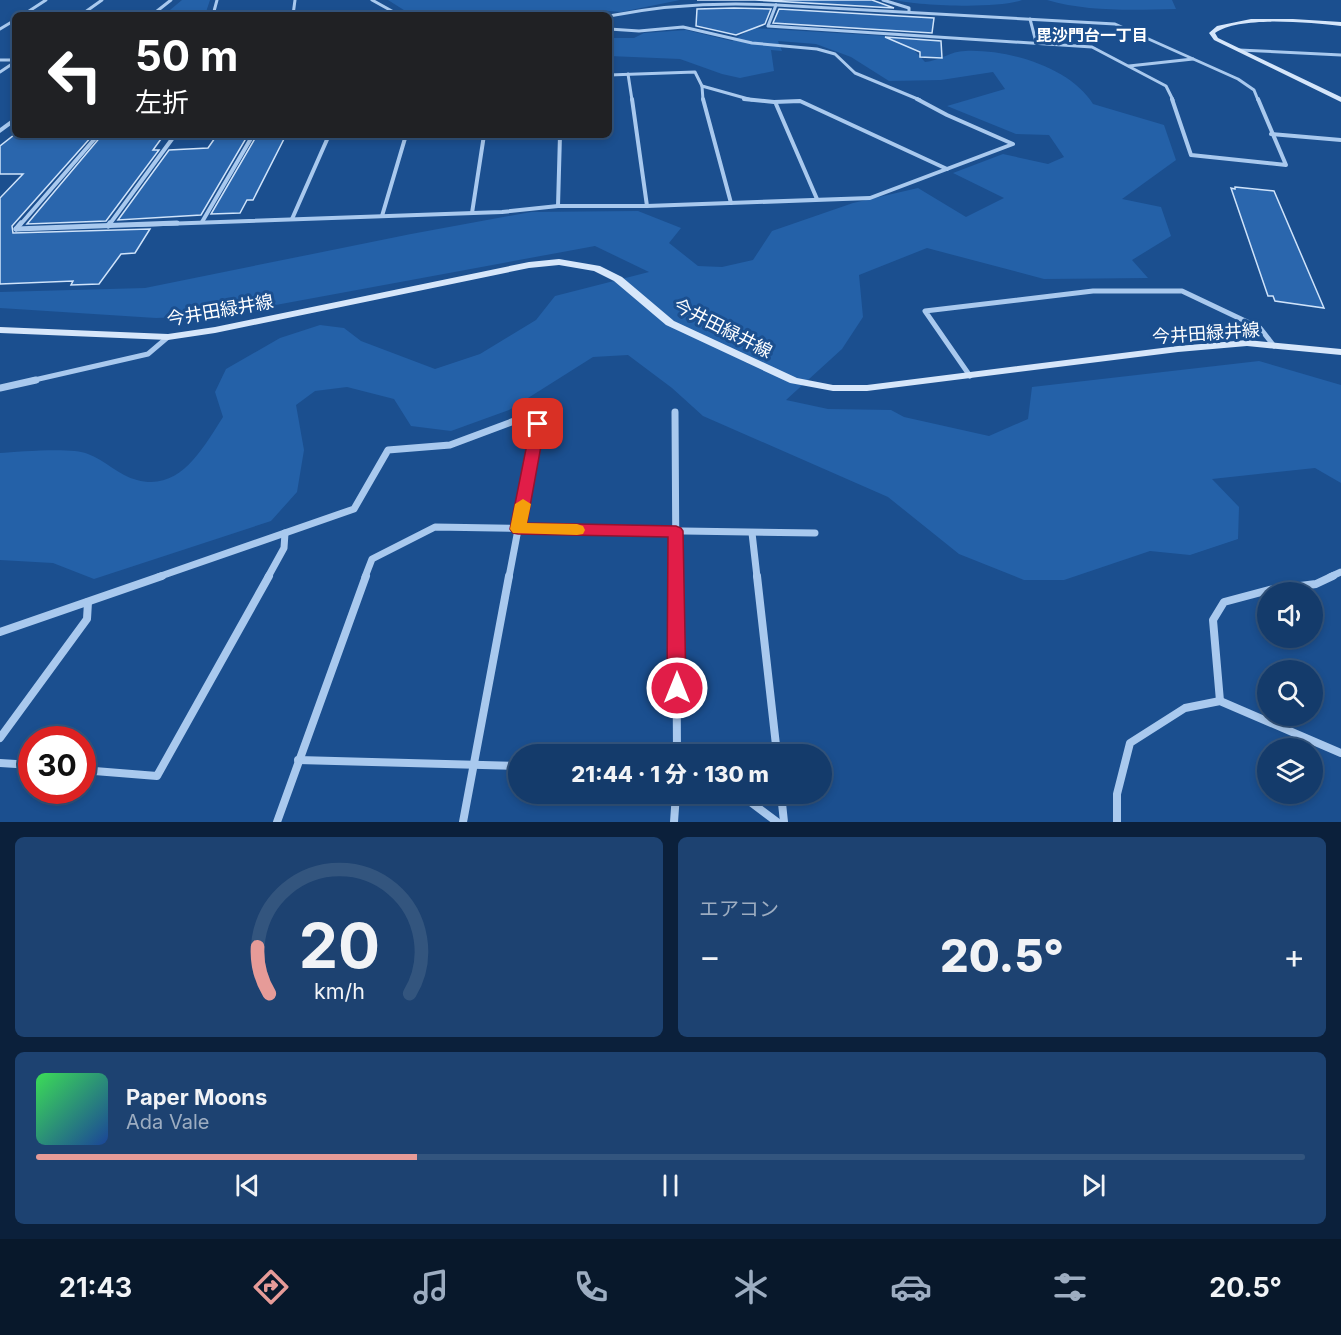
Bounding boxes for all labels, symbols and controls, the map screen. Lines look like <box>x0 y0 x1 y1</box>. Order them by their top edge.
district label: 毘沙門台一丁目 <box>1036 25 1148 45</box>
text: 50 m <box>135 30 238 81</box>
icon: left <box>36 36 114 114</box>
text: 左折 <box>135 86 189 119</box>
street label: 今井田緑井線 <box>165 290 275 330</box>
street label: 今井田緑井線 <box>670 294 776 362</box>
street label: 今井田緑井線 <box>1151 319 1261 347</box>
pin <box>512 398 563 449</box>
icon: arrive <box>521 407 554 440</box>
map controls <box>1257 582 1323 804</box>
button: sound <box>1257 582 1323 648</box>
position arrow <box>645 656 709 720</box>
button: search <box>1257 660 1323 726</box>
speed limit sign: 30 <box>18 726 96 804</box>
button: layers <box>1257 738 1323 804</box>
text: 21:44 · 1 分 · 130 m <box>571 761 769 787</box>
text: エアコン <box>699 897 779 921</box>
text: 20 <box>298 908 380 983</box>
text: 20.5° <box>940 928 1064 983</box>
text: − <box>699 936 721 976</box>
text: + <box>1283 936 1305 976</box>
text: km/h <box>314 978 364 1004</box>
text: Paper Moons <box>126 1084 267 1110</box>
text: Ada Vale <box>126 1110 209 1134</box>
icon: previous <box>231 1169 264 1202</box>
icon: pause <box>654 1169 687 1202</box>
icon: next <box>1077 1169 1110 1202</box>
icon: directions <box>250 1266 292 1308</box>
icon: music <box>410 1266 452 1308</box>
icon: phone <box>570 1266 612 1308</box>
icon: climate <box>730 1266 772 1308</box>
icon: car <box>890 1266 932 1308</box>
icon: filters <box>1049 1266 1091 1308</box>
text: 21:43 <box>59 1271 132 1304</box>
text: 20.5° <box>1209 1271 1282 1304</box>

